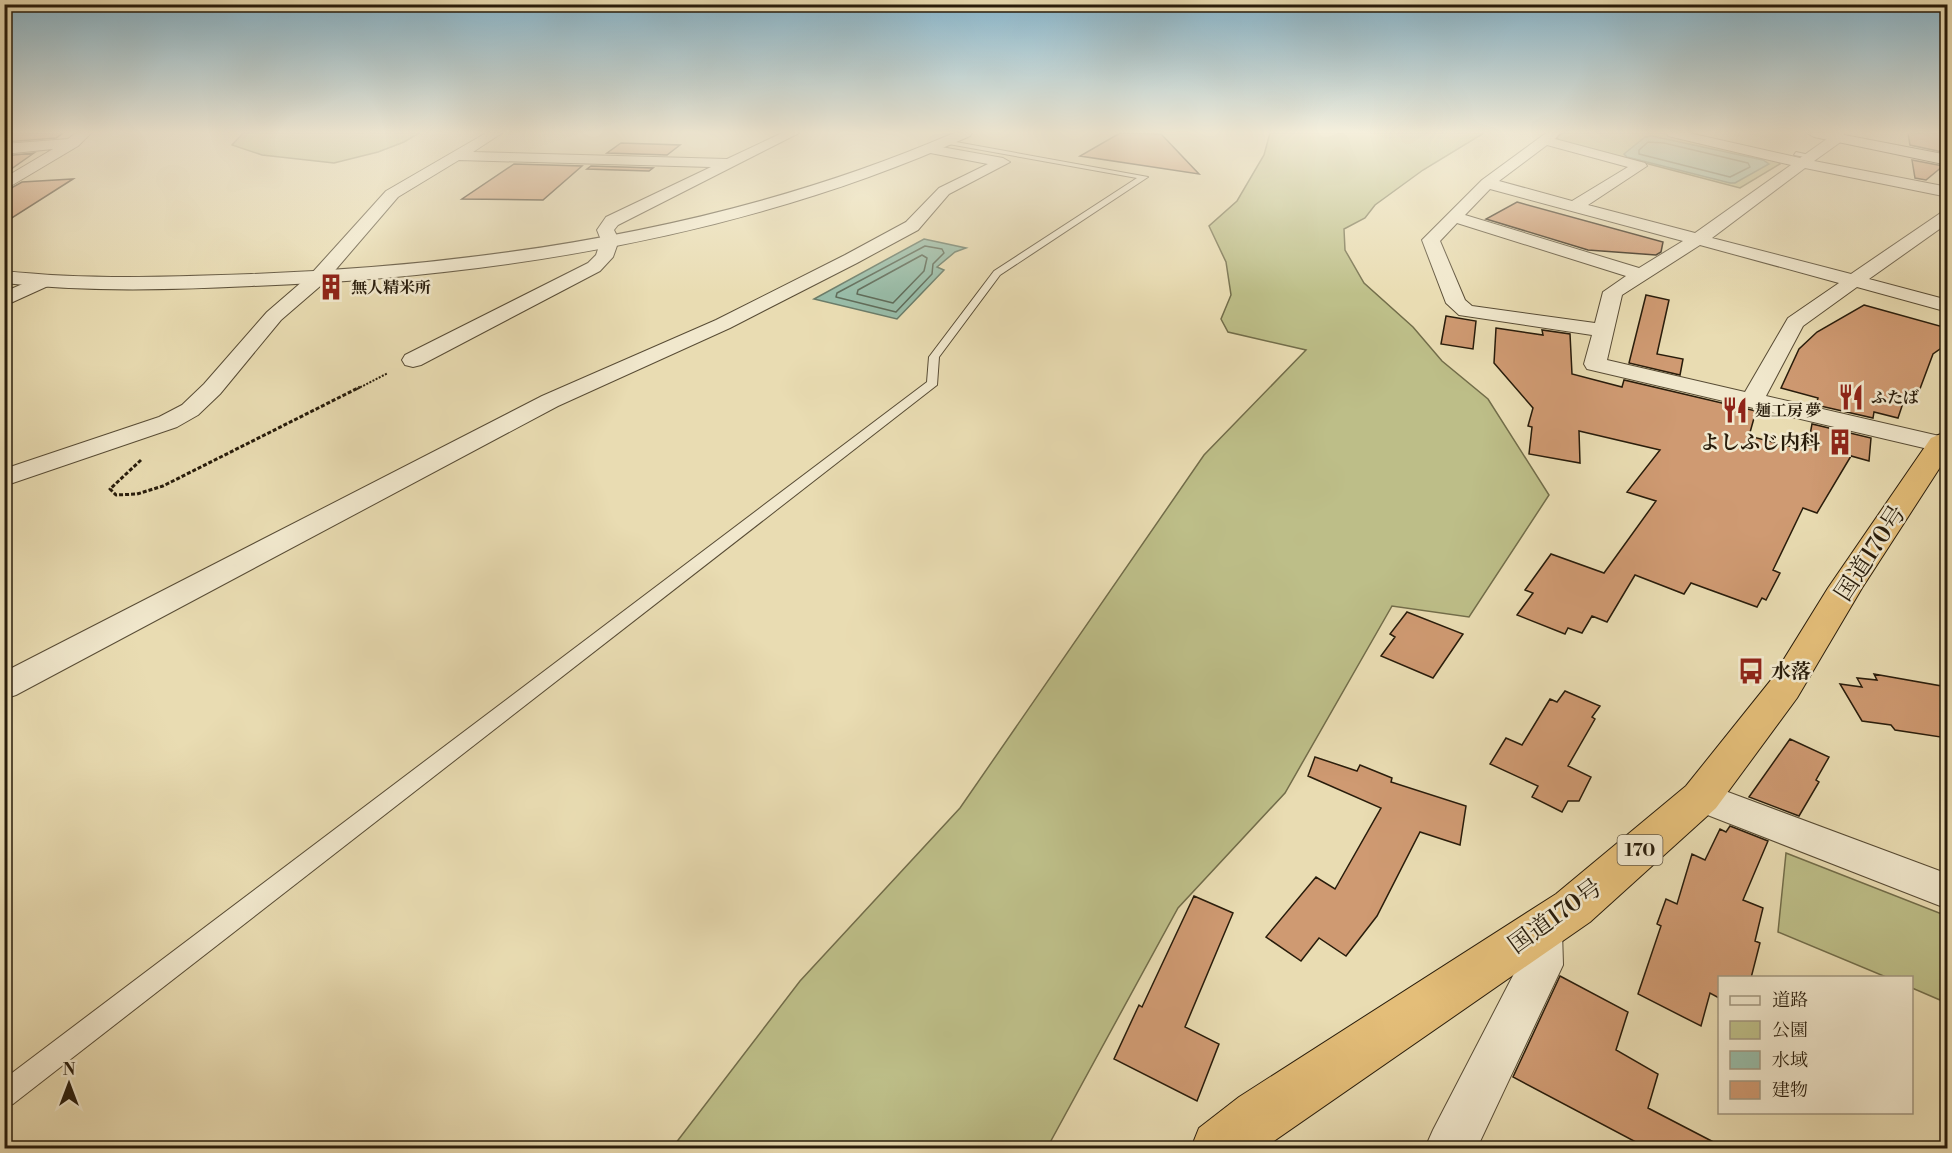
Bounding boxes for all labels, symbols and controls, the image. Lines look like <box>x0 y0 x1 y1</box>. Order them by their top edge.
building icon: 無人精米所 <box>316 272 346 302</box>
place label: 無人精米所 <box>351 278 431 298</box>
restaurant icon: ふたば <box>1836 382 1866 412</box>
place label: ふたば <box>1871 388 1919 408</box>
restaurant icon: 麺工房 夢 <box>1720 395 1750 425</box>
place label: 麺工房 夢 <box>1755 401 1822 421</box>
building icon: よしふじ内科 <box>1825 427 1855 457</box>
place label: よしふじ内科 <box>1700 431 1820 456</box>
street label: 国道170号 <box>1829 500 1913 607</box>
bus stop icon: 水落 <box>1736 656 1766 686</box>
place label: 水落 <box>1771 660 1811 685</box>
road number: 170 <box>1618 835 1662 865</box>
street label: 国道170号 <box>1503 873 1608 961</box>
legend <box>1718 976 1913 1114</box>
text: 道路 <box>1772 989 1808 1012</box>
text: 公園 <box>1772 1019 1808 1042</box>
text: 水域 <box>1772 1049 1808 1072</box>
north arrow <box>39 1054 99 1114</box>
text: N <box>63 1060 76 1080</box>
text: 建物 <box>1772 1079 1808 1102</box>

